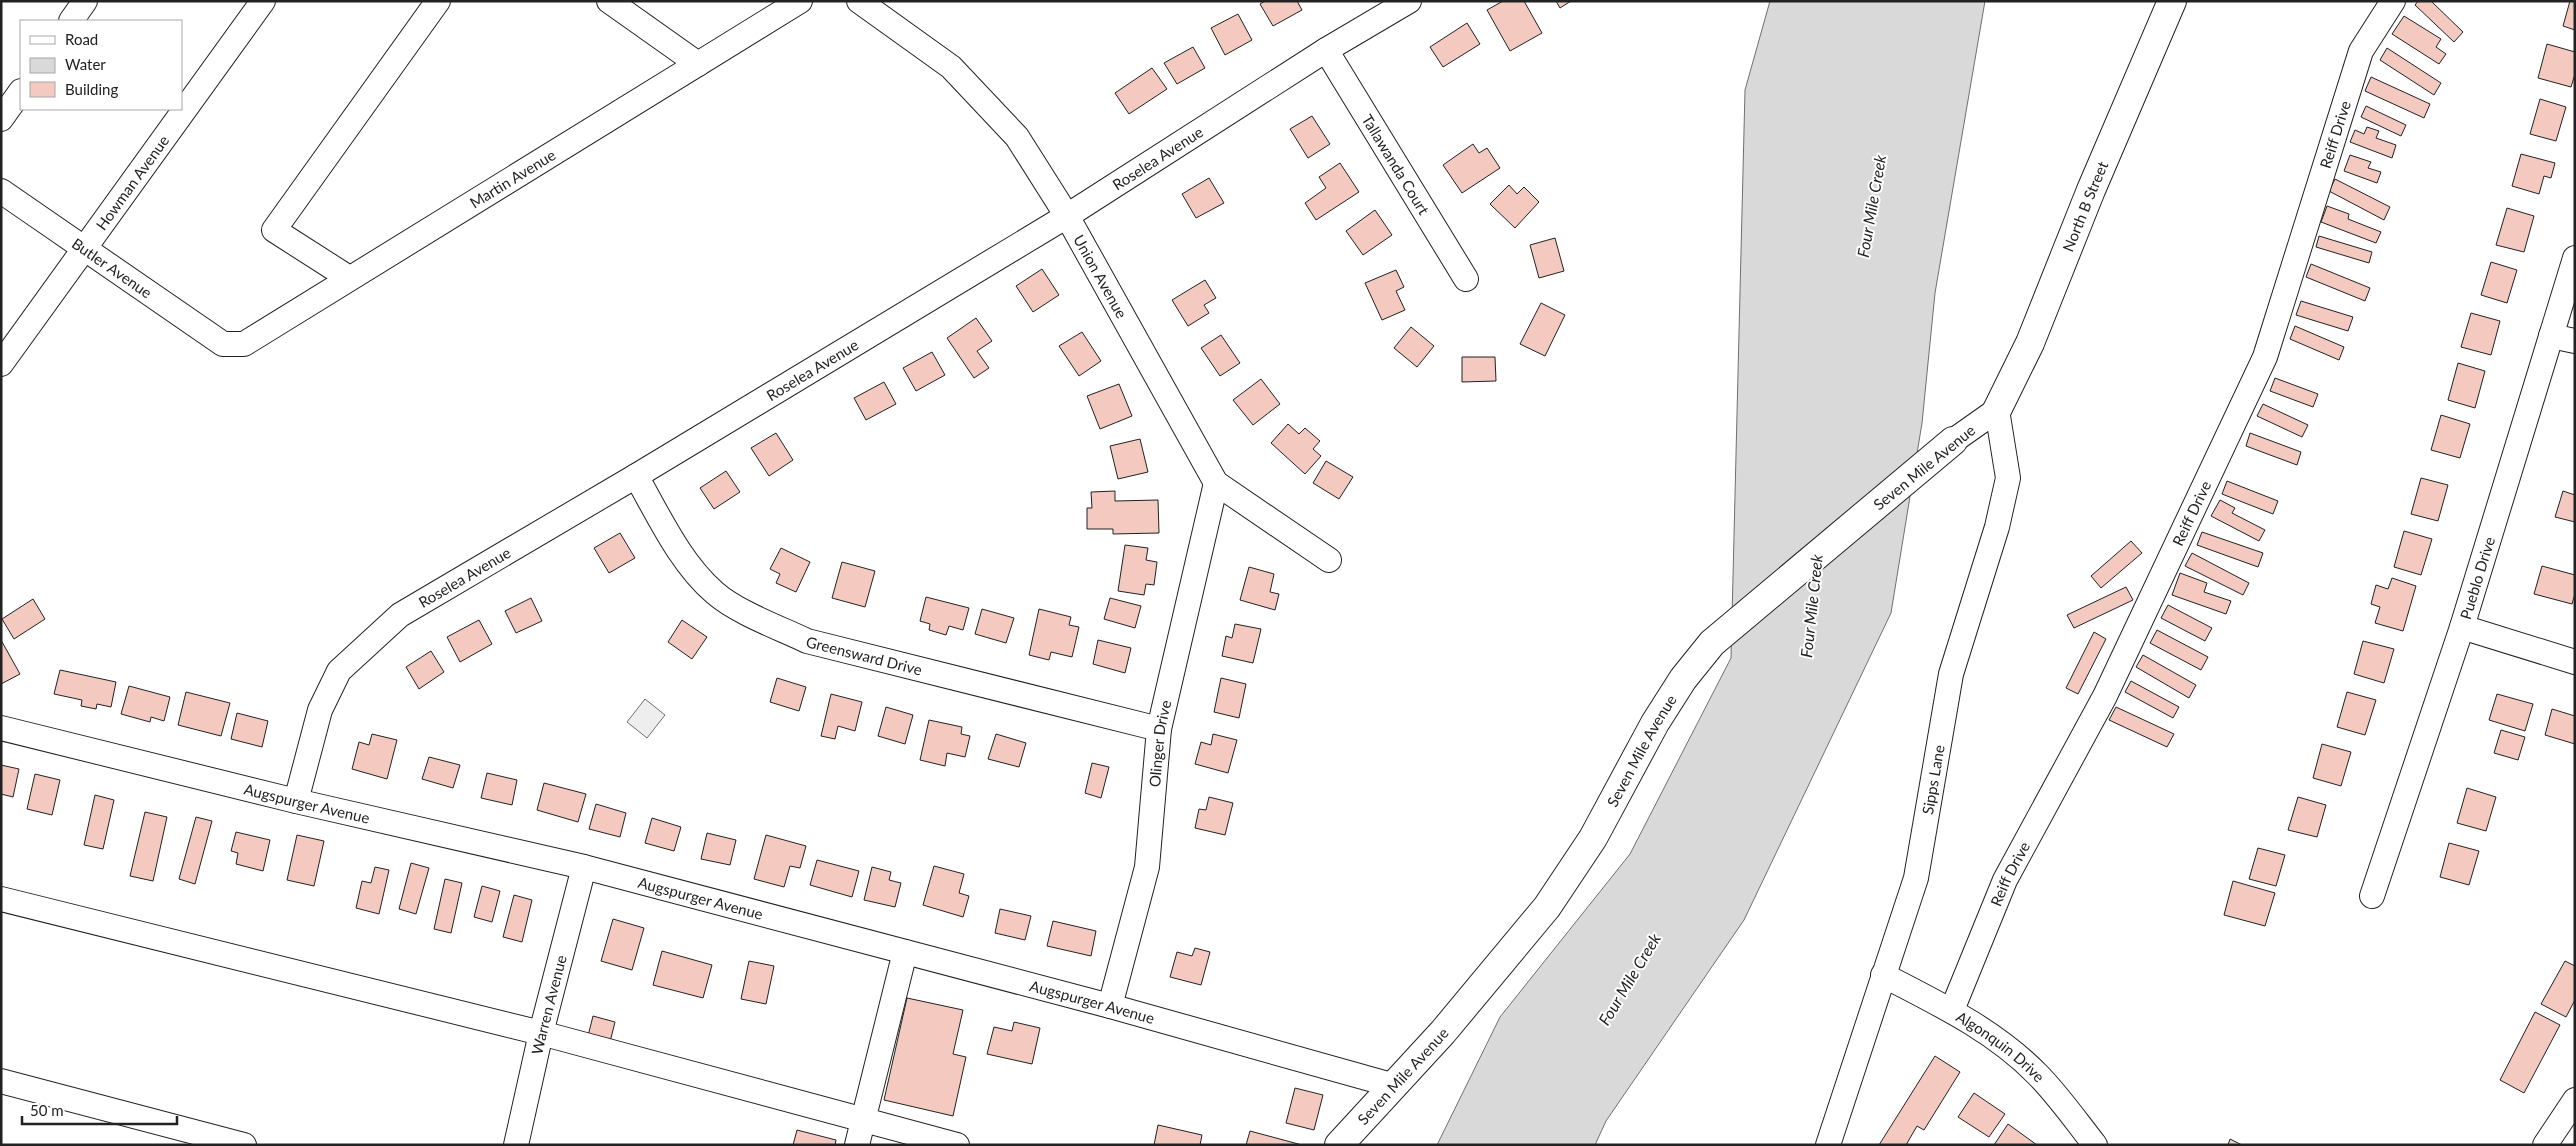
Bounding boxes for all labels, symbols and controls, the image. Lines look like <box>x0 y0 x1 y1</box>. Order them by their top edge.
legend <box>20 20 182 110</box>
text: Road <box>65 30 98 48</box>
text: Water <box>65 55 106 73</box>
text: Building <box>65 80 118 98</box>
street label: Reiff Drive <box>2316 98 2354 170</box>
street label: Tallawanda Court <box>1358 111 1434 218</box>
street label: Roselea Avenue <box>1109 122 1206 194</box>
street label: Howman Avenue <box>92 131 172 233</box>
street label: Martin Avenue <box>466 145 559 212</box>
water label: Four Mile Creek <box>1853 153 1889 259</box>
street label: North B Street <box>2058 158 2112 254</box>
street label: Union Avenue <box>1070 231 1131 321</box>
street label: Butler Avenue <box>69 234 156 301</box>
street label: Roselea Avenue <box>763 335 861 404</box>
street label: Seven Mile Avenue <box>1870 421 1978 513</box>
street label: Reiff Drive <box>2168 478 2214 549</box>
street label: Pueblo Drive <box>2456 534 2498 621</box>
street label: Roselea Avenue <box>415 543 514 611</box>
water label: Four Mile Creek <box>1796 553 1826 659</box>
street label: Greensward Drive <box>804 632 924 678</box>
street label: Seven Mile Avenue <box>1603 691 1680 810</box>
street label: Olinger Drive <box>1145 698 1174 788</box>
street label: Sipps Lane <box>1918 743 1948 816</box>
street label: Augspurger Avenue <box>242 779 372 827</box>
street label: Reiff Drive <box>1986 838 2033 909</box>
street label: Augspurger Avenue <box>636 873 765 923</box>
water label: Four Mile Creek <box>1594 929 1664 1028</box>
street label: Warren Avenue <box>527 953 570 1056</box>
street label: Augspurger Avenue <box>1028 976 1157 1027</box>
street label: Algonquin Drive <box>1953 1007 2049 1086</box>
street label: Seven Mile Avenue <box>1354 1024 1452 1128</box>
scale bar <box>22 1094 178 1126</box>
text: 50 m <box>30 1101 64 1119</box>

